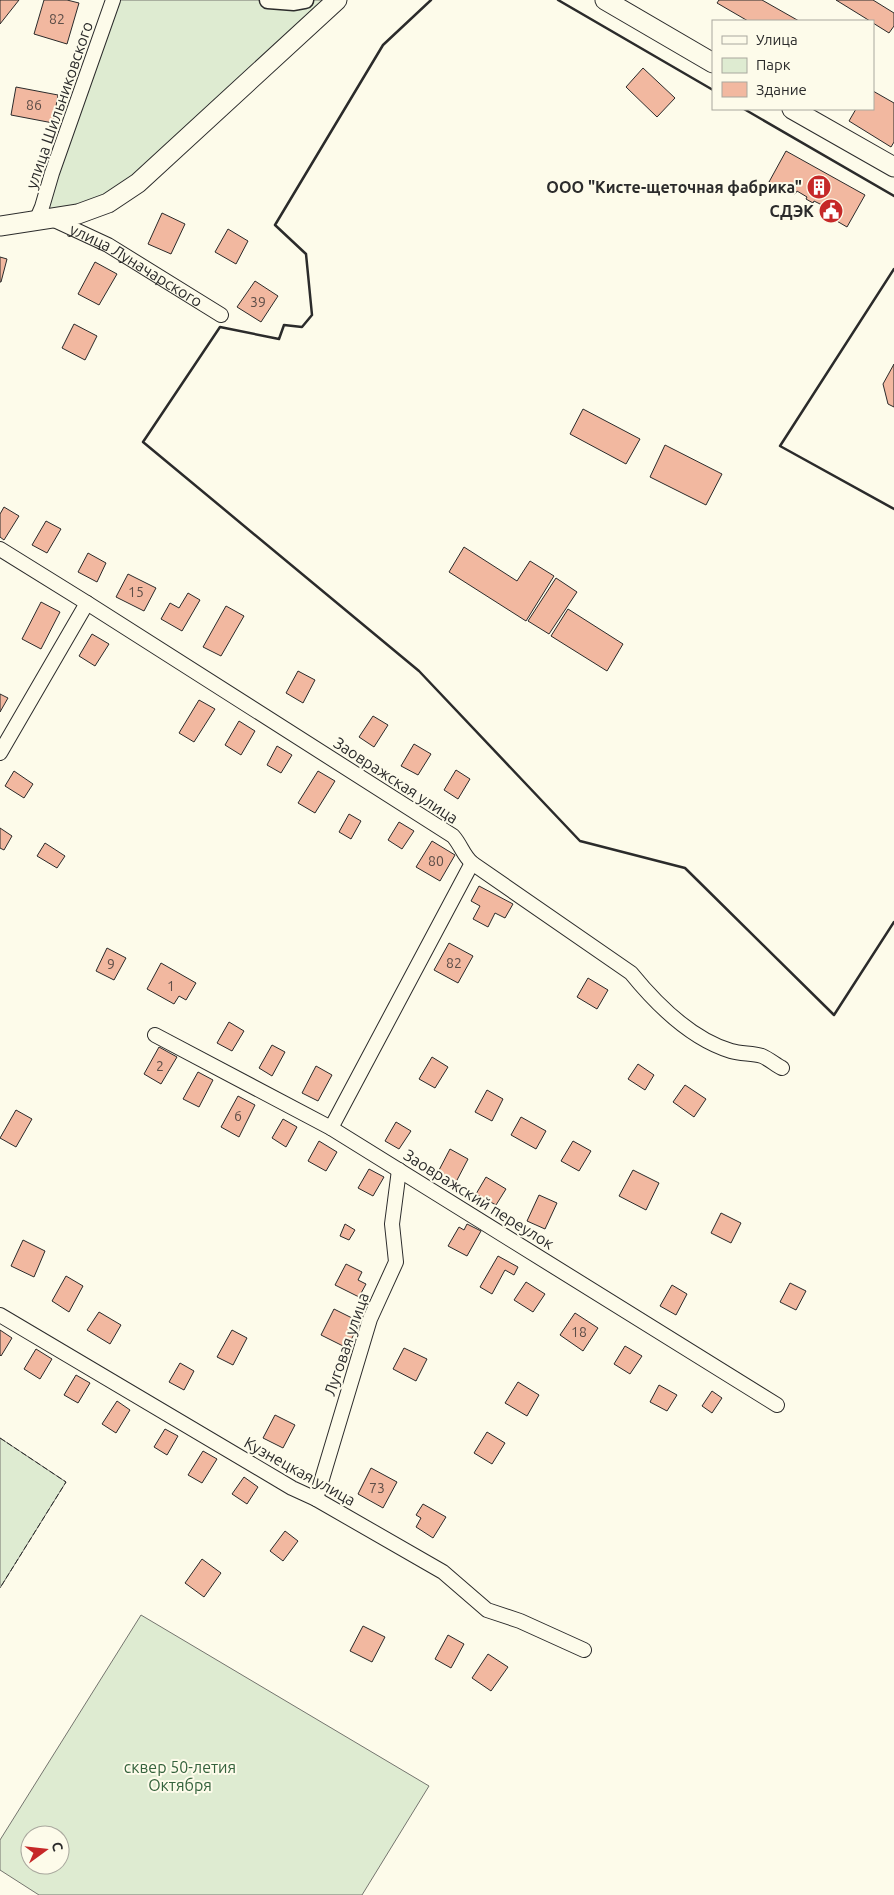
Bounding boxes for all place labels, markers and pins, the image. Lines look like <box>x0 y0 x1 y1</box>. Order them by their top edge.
building icon: ООО "Кисте-щеточная фабрика" <box>806 174 832 200</box>
place label: ООО "Кисте-щеточная фабрика" <box>546 178 802 196</box>
public building icon: СДЭК <box>818 198 844 224</box>
place label: СДЭК <box>770 202 814 220</box>

